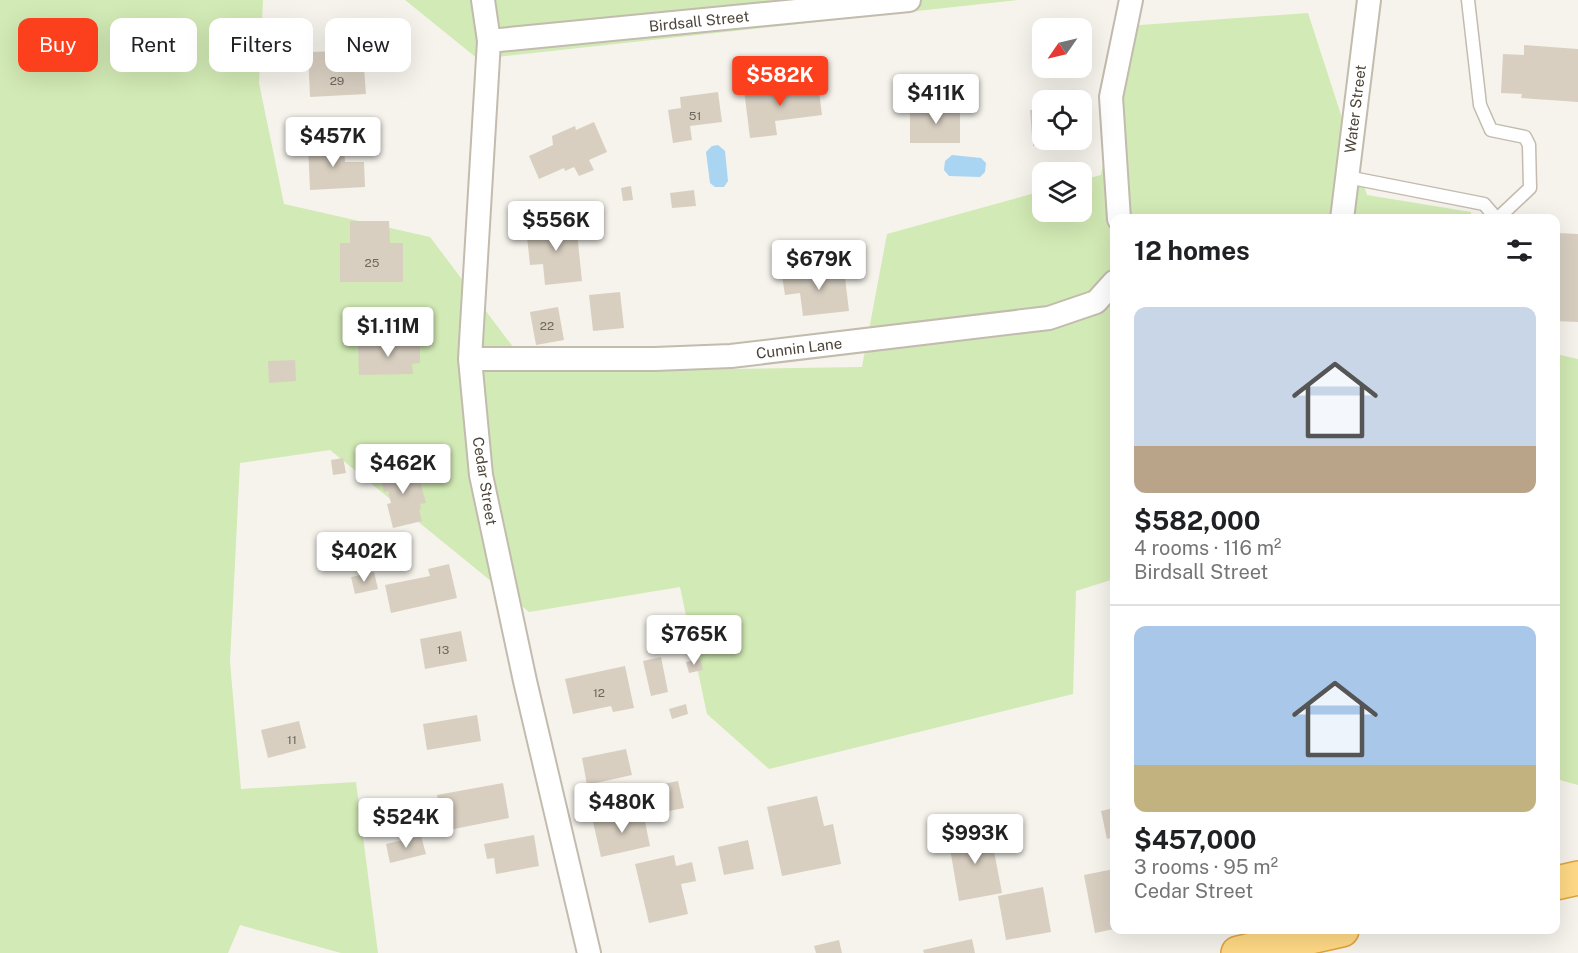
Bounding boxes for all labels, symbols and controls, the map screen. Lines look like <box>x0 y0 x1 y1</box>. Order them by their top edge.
street label: Birdsall Street <box>648 7 750 35</box>
chip: Buy <box>18 18 98 72</box>
chip: Rent <box>110 18 197 72</box>
chip: Filters <box>209 18 313 72</box>
chip: New <box>325 18 411 72</box>
north arrow <box>1032 18 1092 78</box>
map controls <box>1032 18 1092 222</box>
pin: $582K <box>738 56 822 107</box>
text: $582K <box>746 63 814 87</box>
street label: Water Street <box>1341 64 1369 154</box>
house number: 29 <box>330 74 344 88</box>
pin: $411K <box>894 74 978 125</box>
text: $411K <box>907 81 965 105</box>
button: locate <box>1032 90 1092 150</box>
house number: 51 <box>689 109 701 123</box>
pin: $457K <box>291 117 375 168</box>
text: $457K <box>300 124 366 148</box>
button: layers <box>1032 162 1092 222</box>
pin: $556K <box>514 201 598 252</box>
text: $556K <box>522 208 590 232</box>
icon: filters <box>1503 234 1536 267</box>
text: 12 homes <box>1134 235 1250 266</box>
pin: $679K <box>777 240 861 291</box>
text: $679K <box>786 247 852 271</box>
house number: 25 <box>365 256 380 270</box>
pin: $1.11M <box>339 307 437 358</box>
text: $1.11M <box>356 314 420 338</box>
house number: 22 <box>540 319 554 333</box>
street label: Cunnin Lane <box>755 334 843 362</box>
icon: home <box>1281 346 1389 454</box>
street label: Cedar Street <box>470 436 500 527</box>
pin: $462K <box>361 444 445 495</box>
text: $462K <box>370 451 436 475</box>
text: $582,000 <box>1134 505 1261 536</box>
pin: $402K <box>322 532 406 583</box>
text: 4 rooms · 116 m² <box>1134 536 1281 560</box>
text: $402K <box>331 539 397 563</box>
text: Birdsall Street <box>1134 560 1268 584</box>
pin: $765K <box>652 615 736 666</box>
text: $765K <box>661 622 728 646</box>
house number: 13 <box>437 643 449 657</box>
icon: home <box>1281 665 1389 773</box>
house number: 12 <box>593 686 605 700</box>
house number: 11 <box>287 733 297 747</box>
pin: $480K <box>580 783 664 834</box>
text: $480K <box>588 790 656 814</box>
pin: $524K <box>364 798 448 849</box>
text: $524K <box>372 805 440 829</box>
pin: $993K <box>933 814 1017 865</box>
text: $993K <box>941 821 1009 845</box>
text: $457,000 <box>1134 824 1257 855</box>
text: 3 rooms · 95 m² <box>1134 855 1278 879</box>
text: Cedar Street <box>1134 879 1253 903</box>

